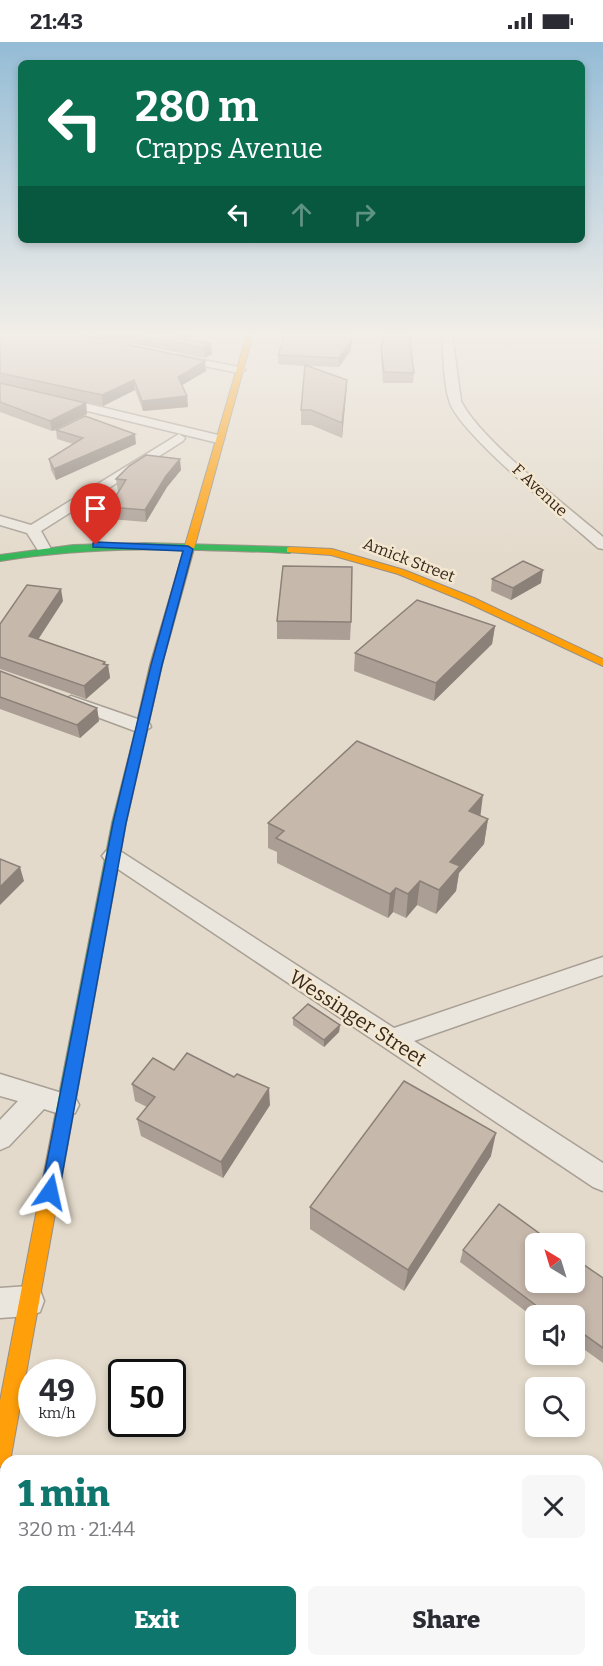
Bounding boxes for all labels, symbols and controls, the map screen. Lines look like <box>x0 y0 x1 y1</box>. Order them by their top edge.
text: 21:43 <box>30 8 83 35</box>
text: 280 m <box>135 82 258 132</box>
icon: left <box>36 84 114 162</box>
text: Crapps Avenue <box>135 133 323 165</box>
icon: left <box>222 198 255 231</box>
icon: ahead <box>285 198 318 231</box>
icon: right <box>348 198 381 231</box>
street label: F Avenue <box>508 460 572 520</box>
pin <box>70 483 121 545</box>
icon: arrive <box>79 492 112 525</box>
street label: Amick Street <box>361 534 458 586</box>
street label: Wessinger Street <box>285 965 431 1071</box>
position arrow <box>18 1160 82 1224</box>
north arrow <box>525 1233 585 1293</box>
map controls <box>525 1233 585 1437</box>
button: sound <box>525 1305 585 1365</box>
speed limit sign: 50 <box>108 1359 186 1437</box>
text: 49 <box>39 1373 75 1409</box>
button: search <box>525 1377 585 1437</box>
text: km/h <box>38 1404 76 1422</box>
text: 1 min <box>18 1472 110 1516</box>
button: close <box>522 1475 585 1538</box>
text: 320 m · 21:44 <box>18 1517 135 1541</box>
button: Exit <box>18 1586 296 1655</box>
button: Share <box>308 1586 585 1655</box>

